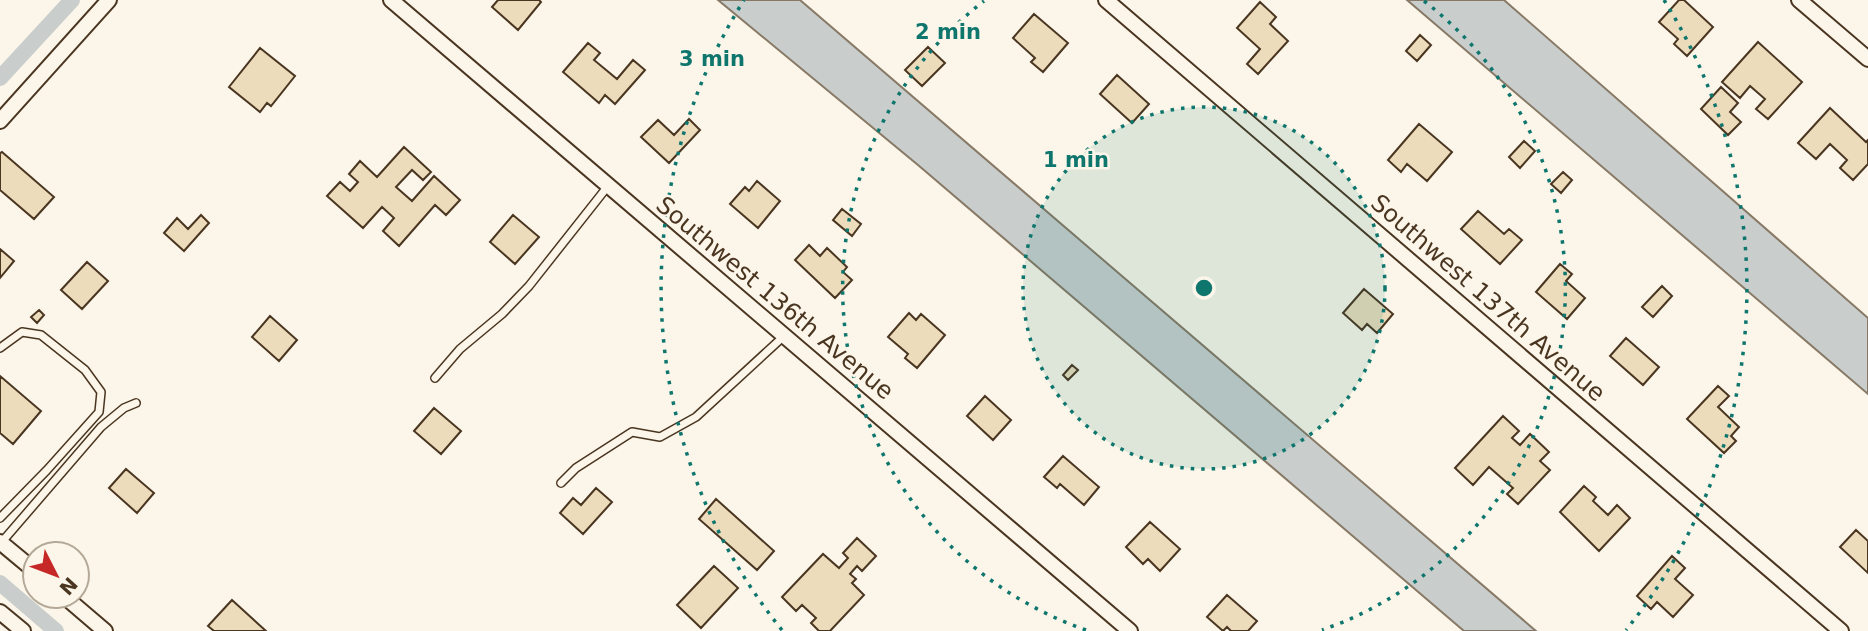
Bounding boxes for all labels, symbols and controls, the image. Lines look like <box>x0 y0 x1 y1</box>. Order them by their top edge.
text: 2 min <box>915 20 981 44</box>
text: 3 min <box>679 47 745 71</box>
text: 1 min <box>1043 148 1109 172</box>
street label: Southwest 137th Avenue <box>1365 189 1611 407</box>
street label: Southwest 136th Avenue <box>651 191 899 405</box>
centre of rings <box>1192 276 1216 300</box>
north arrow <box>21 540 91 610</box>
text: N <box>55 573 82 600</box>

